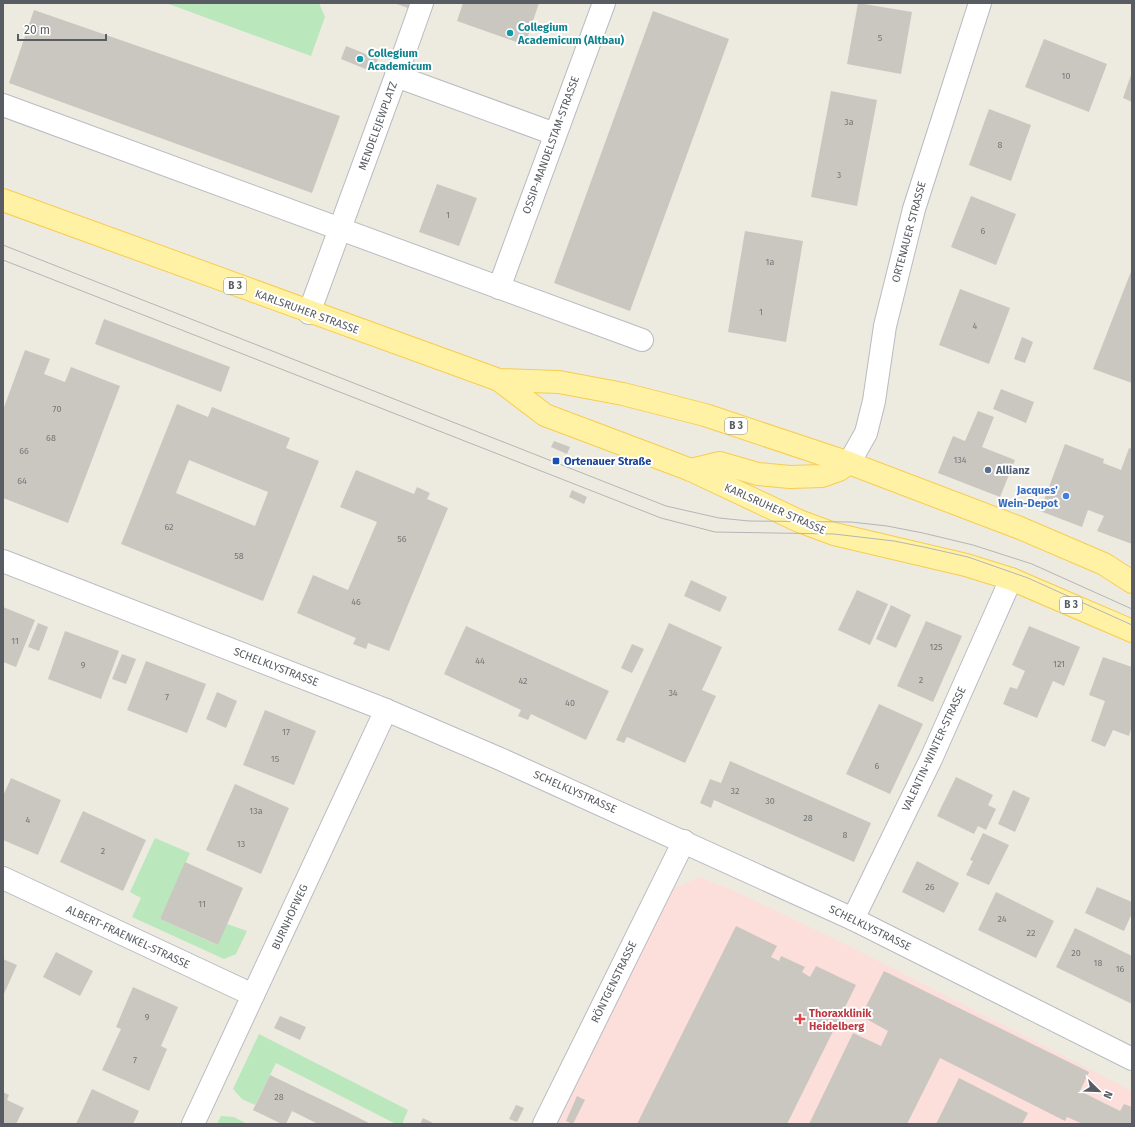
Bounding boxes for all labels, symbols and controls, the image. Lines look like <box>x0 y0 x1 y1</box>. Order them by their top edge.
scale bar <box>18 16 106 42</box>
place label: Collegium Academicum (Altbau) <box>517 21 624 47</box>
text: 20 m <box>24 23 50 37</box>
marker: Collegium Academicum (Altbau) <box>505 28 515 38</box>
house number: 5 <box>878 33 883 43</box>
place label: Collegium Academicum <box>367 47 432 73</box>
marker: Collegium Academicum <box>355 54 365 64</box>
house number: 10 <box>1062 71 1070 81</box>
street label: OSSIP-MANDELSTAM-STRASSE <box>520 74 582 216</box>
street label: MENDELEJEWPLATZ <box>356 80 400 172</box>
house number: 3a <box>844 117 854 127</box>
house number: 8 <box>998 140 1003 150</box>
house number: 3 <box>837 170 841 180</box>
street label: ORTENAUER STRASSE <box>889 180 929 284</box>
house number: 1 <box>446 210 450 220</box>
house number: 6 <box>981 226 986 236</box>
house number: 1a <box>766 257 774 267</box>
road number: B 3 <box>224 278 246 294</box>
street label: KARLSRUHER STRASSE <box>253 287 361 337</box>
house number: 1 <box>759 307 763 317</box>
house number: 4 <box>973 321 978 331</box>
house number: 70 <box>53 404 61 414</box>
road number: B 3 <box>725 418 747 434</box>
house number: 68 <box>46 433 56 443</box>
house number: 66 <box>19 446 29 456</box>
place label: Ortenauer Straße <box>564 455 651 468</box>
house number: 134 <box>953 455 967 465</box>
marker: Ortenauer Straße <box>551 456 561 466</box>
place label: Allianz <box>995 464 1030 477</box>
marker: Allianz <box>983 465 993 475</box>
house number: 64 <box>17 476 27 486</box>
street label: KARLSRUHER STRASSE <box>722 481 828 537</box>
place label: Jacques’ Wein-Depot <box>998 484 1059 510</box>
marker: Jacques’ Wein-Depot <box>1061 491 1071 501</box>
house number: 62 <box>164 522 174 532</box>
house number: 56 <box>397 534 407 544</box>
house number: 58 <box>234 551 244 561</box>
house number: 46 <box>351 597 361 607</box>
road number: B 3 <box>1060 597 1082 613</box>
house number: 11 <box>11 636 19 646</box>
house number: 125 <box>930 642 943 652</box>
street label: SCHELKLYSTRASSE <box>232 645 320 689</box>
house number: 44 <box>475 656 485 666</box>
house number: 121 <box>1053 659 1065 669</box>
house number: 9 <box>81 660 86 670</box>
house number: 2 <box>919 675 923 685</box>
house number: 42 <box>518 676 528 686</box>
street label: VALENTIN-WINTER-STRASSE <box>899 685 969 813</box>
house number: 34 <box>668 688 678 698</box>
house number: 7 <box>165 692 169 702</box>
house number: 40 <box>565 698 575 708</box>
house number: 17 <box>282 727 290 737</box>
house number: 15 <box>271 754 280 764</box>
house number: 6 <box>875 761 880 771</box>
street label: SCHELKLYSTRASSE <box>531 768 619 816</box>
house number: 32 <box>731 786 739 796</box>
house number: 30 <box>765 796 775 806</box>
house number: 13a <box>249 806 263 816</box>
house number: 28 <box>803 813 813 823</box>
house number: 4 <box>26 815 31 825</box>
house number: 8 <box>843 830 848 840</box>
house number: 13 <box>237 839 245 849</box>
house number: 2 <box>101 846 105 856</box>
street label: BURNHOFWEG <box>269 882 311 952</box>
house number: 26 <box>925 882 935 892</box>
house number: 11 <box>198 899 206 909</box>
street label: SCHELKLYSTRASSE <box>827 902 913 954</box>
street label: ALBERT-FRAENKEL-STRASSE <box>64 903 192 971</box>
house number: 24 <box>997 914 1007 924</box>
house number: 22 <box>1027 928 1035 938</box>
street label: RÖNTGENSTRASSE <box>588 938 640 1025</box>
house number: 20 <box>1071 948 1081 958</box>
house number: 18 <box>1094 958 1102 968</box>
house number: 16 <box>1116 964 1125 974</box>
place label: Thoraxklinik Heidelberg <box>809 1007 872 1033</box>
house number: 9 <box>145 1012 150 1022</box>
marker: Thoraxklinik Heidelberg <box>794 1013 806 1025</box>
house number: 7 <box>133 1055 137 1065</box>
north arrow <box>1079 1071 1119 1111</box>
text: N <box>1100 1089 1115 1101</box>
house number: 28 <box>274 1092 284 1102</box>

